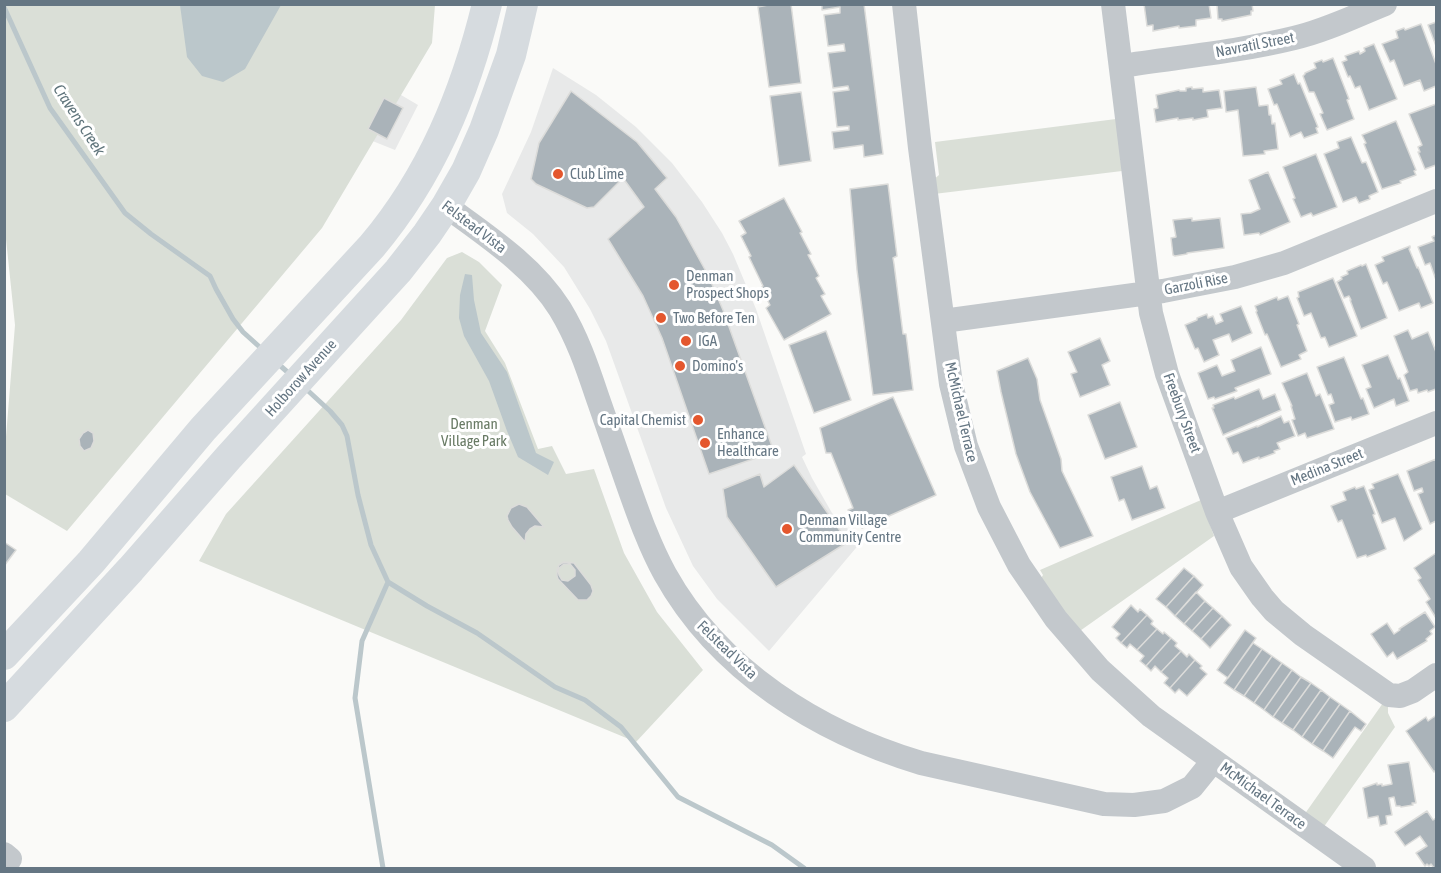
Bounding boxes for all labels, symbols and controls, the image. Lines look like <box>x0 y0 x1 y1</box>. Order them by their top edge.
street label: Navratil Street <box>1214 29 1296 61</box>
water label: Cravens Creek <box>49 81 109 159</box>
place label: Club Lime <box>570 165 624 183</box>
marker: Club Lime <box>551 167 565 181</box>
street label: Felstead Vista <box>438 197 510 257</box>
place label: Denman Prospect Shops <box>686 267 769 302</box>
street label: Garzoli Rise <box>1163 269 1229 299</box>
marker: Denman Prospect Shops <box>667 278 681 292</box>
place label: Two Before Ten <box>673 309 755 327</box>
marker: Two Before Ten <box>654 311 668 325</box>
place label: IGA <box>698 332 717 350</box>
marker: IGA <box>679 334 693 348</box>
street label: Holborow Avenue <box>262 336 340 420</box>
place label: Domino's <box>692 357 743 375</box>
marker: Domino's <box>673 359 687 373</box>
street label: McMichael Terrace <box>941 360 981 464</box>
street label: Freebury Street <box>1159 371 1205 455</box>
place label: Capital Chemist <box>600 411 686 429</box>
marker: Capital Chemist <box>691 413 705 427</box>
park label: Denman Village Park <box>441 415 507 450</box>
place label: Enhance Healthcare <box>717 425 779 460</box>
marker: Enhance Healthcare <box>698 436 712 450</box>
street label: Medina Street <box>1288 444 1366 490</box>
place label: Denman Village Community Centre <box>799 511 901 546</box>
marker: Denman Village Community Centre <box>780 522 794 536</box>
street label: Felstead Vista <box>693 617 761 683</box>
street label: McMichael Terrace <box>1216 759 1310 833</box>

